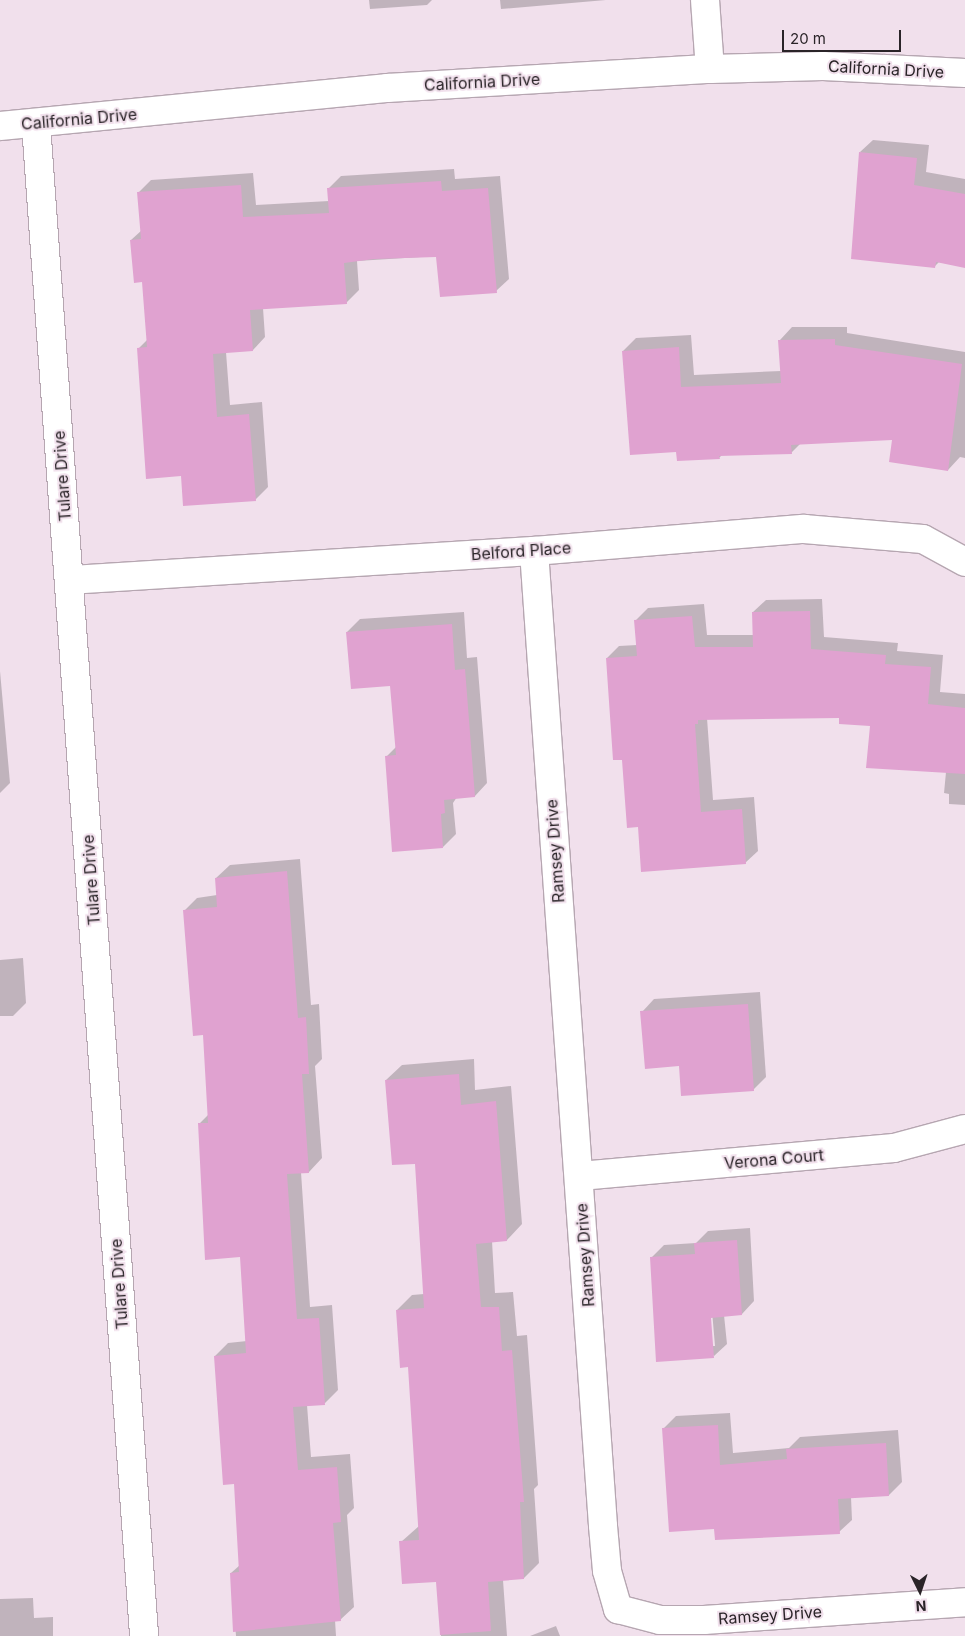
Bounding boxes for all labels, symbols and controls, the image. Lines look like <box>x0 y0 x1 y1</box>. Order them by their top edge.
scale bar <box>785 20 904 52</box>
text: 20 m <box>790 29 826 48</box>
street label: California Drive <box>827 56 945 82</box>
street label: California Drive <box>423 69 541 95</box>
street label: California Drive <box>20 104 138 134</box>
street label: Tulare Drive <box>49 430 75 522</box>
street label: Belford Place <box>470 538 572 564</box>
street label: Ramsey Drive <box>542 799 568 903</box>
street label: Tulare Drive <box>78 834 104 926</box>
street label: Verona Court <box>723 1145 825 1173</box>
street label: Ramsey Drive <box>572 1203 598 1307</box>
street label: Tulare Drive <box>106 1238 132 1330</box>
north arrow <box>895 1566 945 1616</box>
text: N <box>915 1598 927 1615</box>
street label: Ramsey Drive <box>718 1602 822 1628</box>

